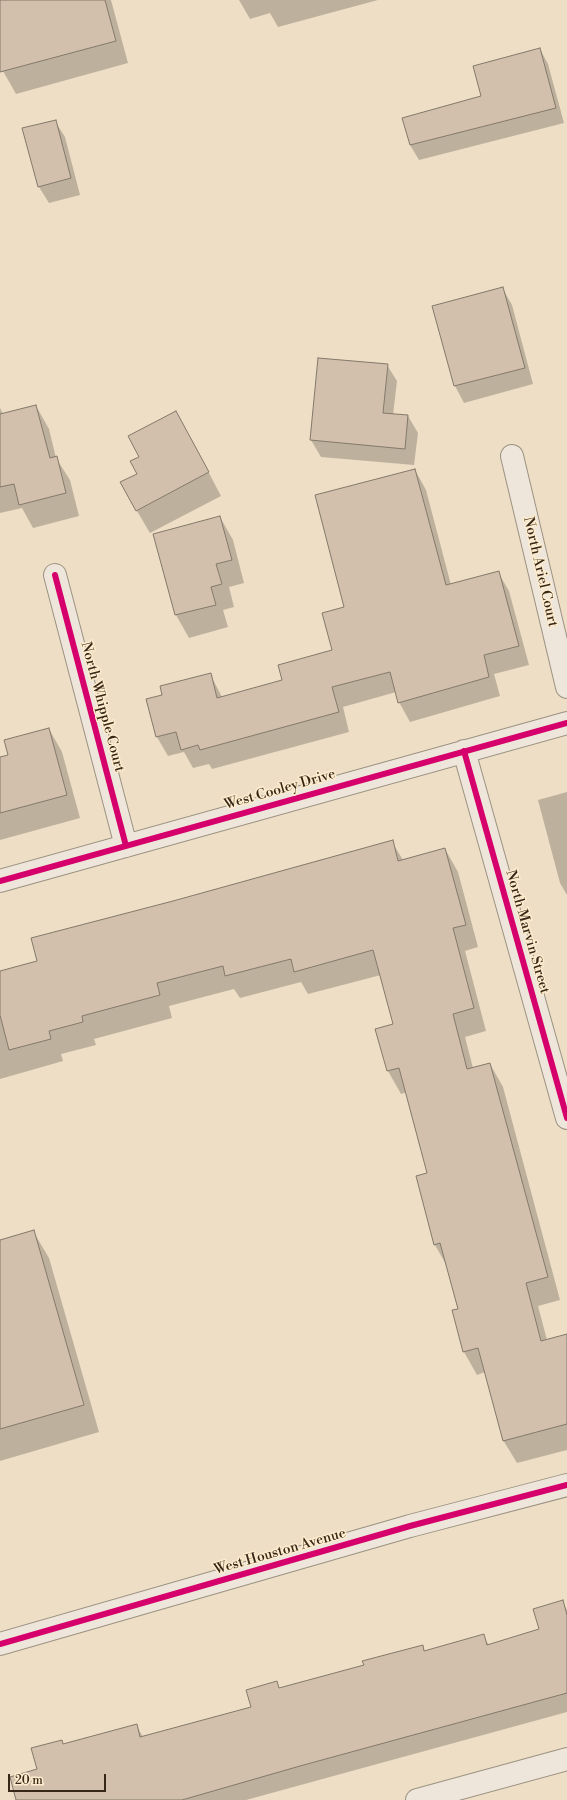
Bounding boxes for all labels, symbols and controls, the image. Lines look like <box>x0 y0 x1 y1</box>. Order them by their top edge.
street label: North Ariel Court <box>519 515 561 629</box>
street label: North Whipple Court <box>77 640 127 774</box>
street label: West Cooley Drive <box>223 766 337 814</box>
street label: North Marvin Street <box>501 868 553 996</box>
street label: West Houston Avenue <box>212 1525 348 1579</box>
scale bar <box>10 1766 108 1792</box>
text: 20 m <box>15 1773 43 1788</box>

